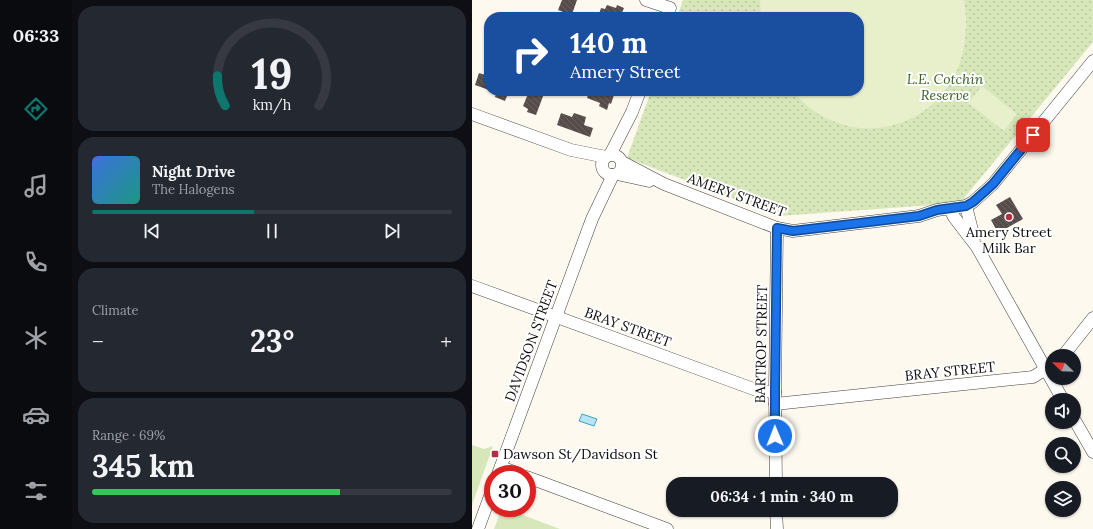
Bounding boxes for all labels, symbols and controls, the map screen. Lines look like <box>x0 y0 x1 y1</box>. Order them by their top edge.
text: 06:33 <box>13 24 59 47</box>
text: 140 m <box>570 25 648 61</box>
icon: right <box>504 28 556 80</box>
text: 19 <box>252 47 292 100</box>
text: Amery Street <box>570 60 680 83</box>
park label: L.E. Cotchin Reserve <box>907 70 984 104</box>
icon: directions <box>22 95 50 123</box>
text: km/h <box>253 96 292 115</box>
pin <box>1016 118 1050 152</box>
icon: arrive <box>1022 124 1044 146</box>
text: Night Drive <box>152 162 235 181</box>
street label: AMERY STREET <box>684 168 789 221</box>
icon: music <box>22 172 50 200</box>
text: The Halogens <box>152 181 235 198</box>
marker: Amery Street Milk Bar <box>1004 212 1014 222</box>
icon: previous <box>141 220 163 242</box>
icon: pause <box>261 220 283 242</box>
icon: next <box>381 220 403 242</box>
place label: Amery Street Milk Bar <box>965 223 1053 257</box>
icon: phone <box>22 248 50 276</box>
street label: DAVIDSON STREET <box>501 278 561 404</box>
street label: BARTROP STREET <box>751 284 771 404</box>
text: Climate <box>92 302 139 319</box>
street label: BRAY STREET <box>582 303 674 351</box>
text: 23° <box>250 322 294 360</box>
icon: climate <box>22 324 50 352</box>
text: − <box>92 327 104 355</box>
text: + <box>440 327 452 355</box>
north arrow <box>1045 349 1081 385</box>
map controls <box>1045 349 1081 517</box>
street label: BRAY STREET <box>904 357 996 385</box>
button: sound <box>1045 393 1081 429</box>
icon: car <box>22 401 50 429</box>
position arrow <box>754 415 796 457</box>
text: Range · 69% <box>92 427 165 444</box>
button: search <box>1045 437 1081 473</box>
place label: Dawson St/Davidson St <box>503 445 659 463</box>
text: 345 km <box>92 447 195 485</box>
marker: Dawson St/Davidson St <box>490 449 500 459</box>
speed limit sign: 30 <box>484 465 536 517</box>
icon: filters <box>22 477 50 505</box>
button: layers <box>1045 481 1081 517</box>
text: 06:34 · 1 min · 340 m <box>710 487 854 506</box>

